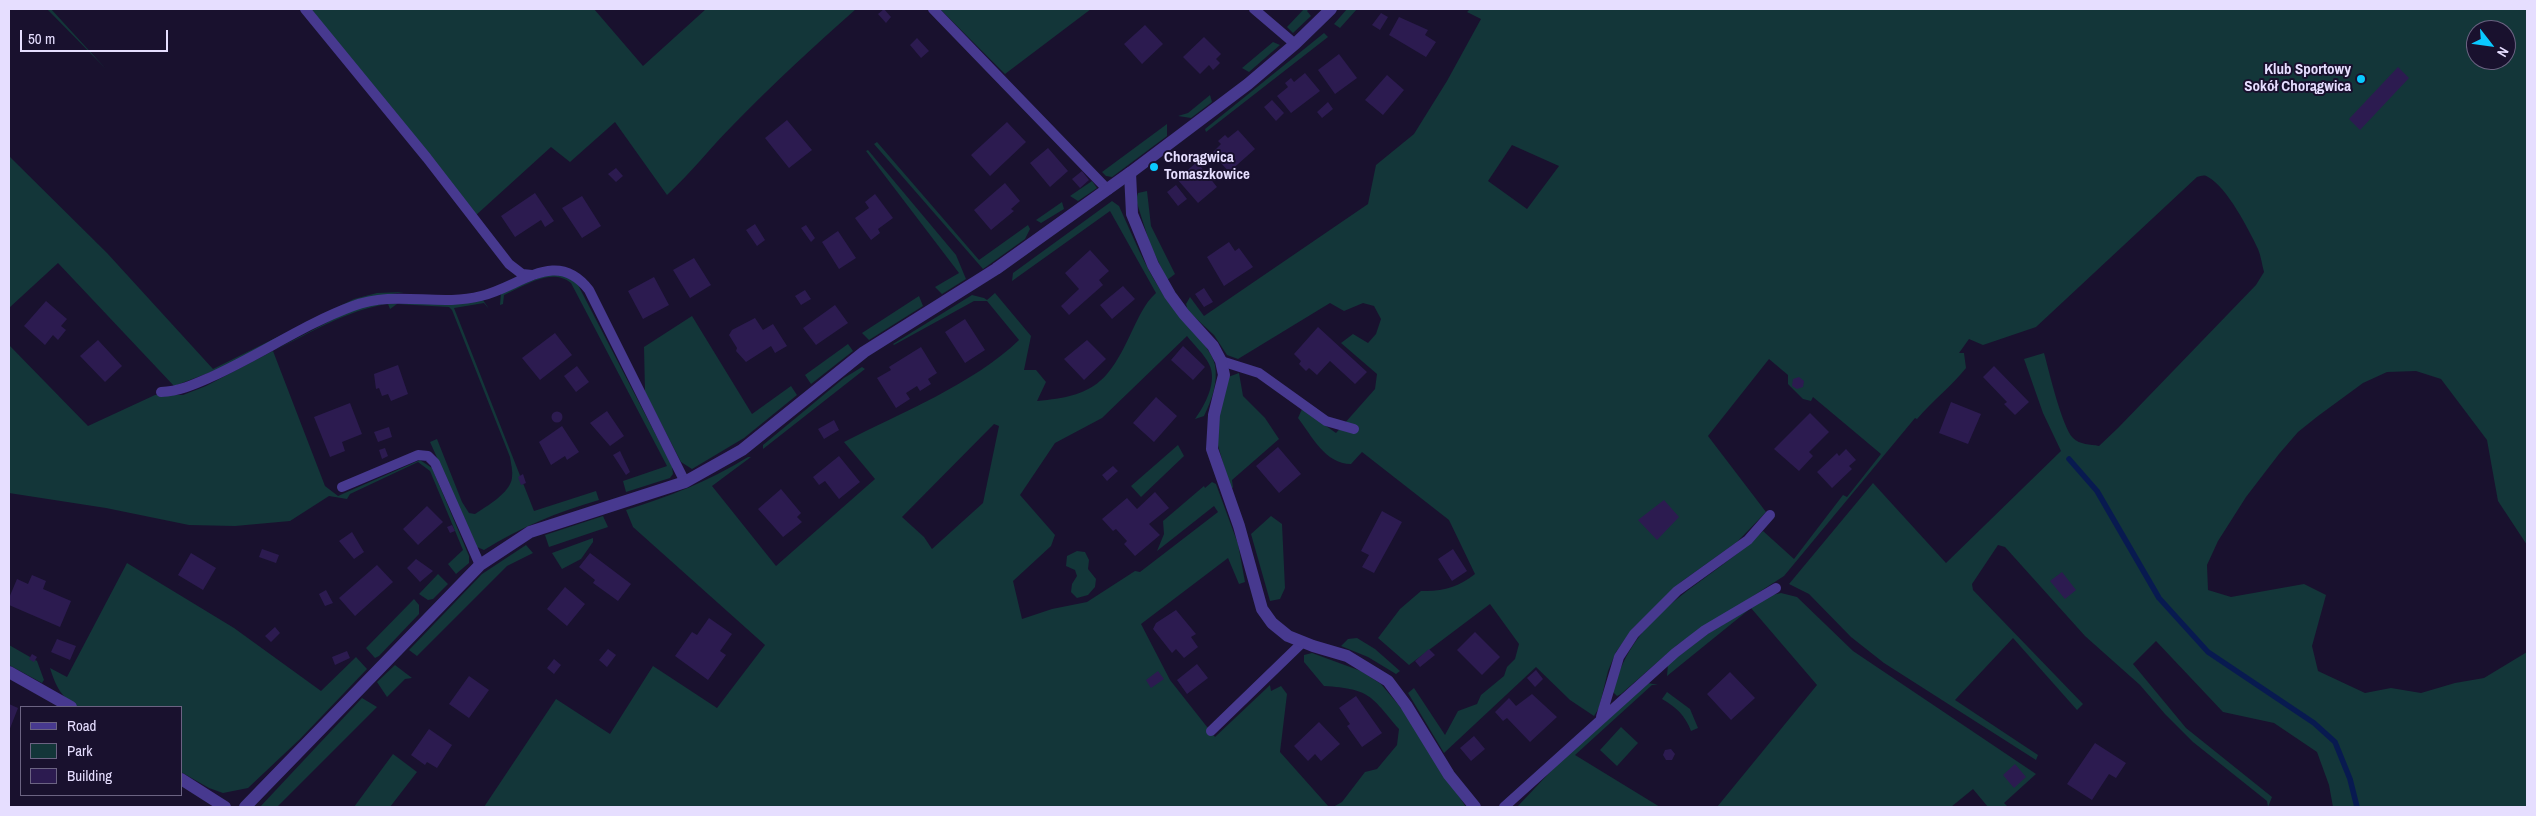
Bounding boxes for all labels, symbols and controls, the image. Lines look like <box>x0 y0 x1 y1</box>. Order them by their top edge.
scale bar <box>22 20 170 52</box>
north arrow <box>2466 20 2516 70</box>
text: 50 m <box>28 28 55 49</box>
text: N <box>2493 44 2513 60</box>
place label: Klub Sportowy Sokół Chorągwica <box>2244 61 2351 96</box>
marker: Klub Sportowy Sokół Chorągwica <box>2355 73 2367 85</box>
place label: Chorągwica Tomaszkowice <box>1164 149 1250 184</box>
marker: Chorągwica Tomaszkowice <box>1148 161 1160 173</box>
legend <box>20 706 182 796</box>
text: Road <box>67 715 96 736</box>
text: Park <box>67 740 92 761</box>
text: Building <box>67 765 112 786</box>

